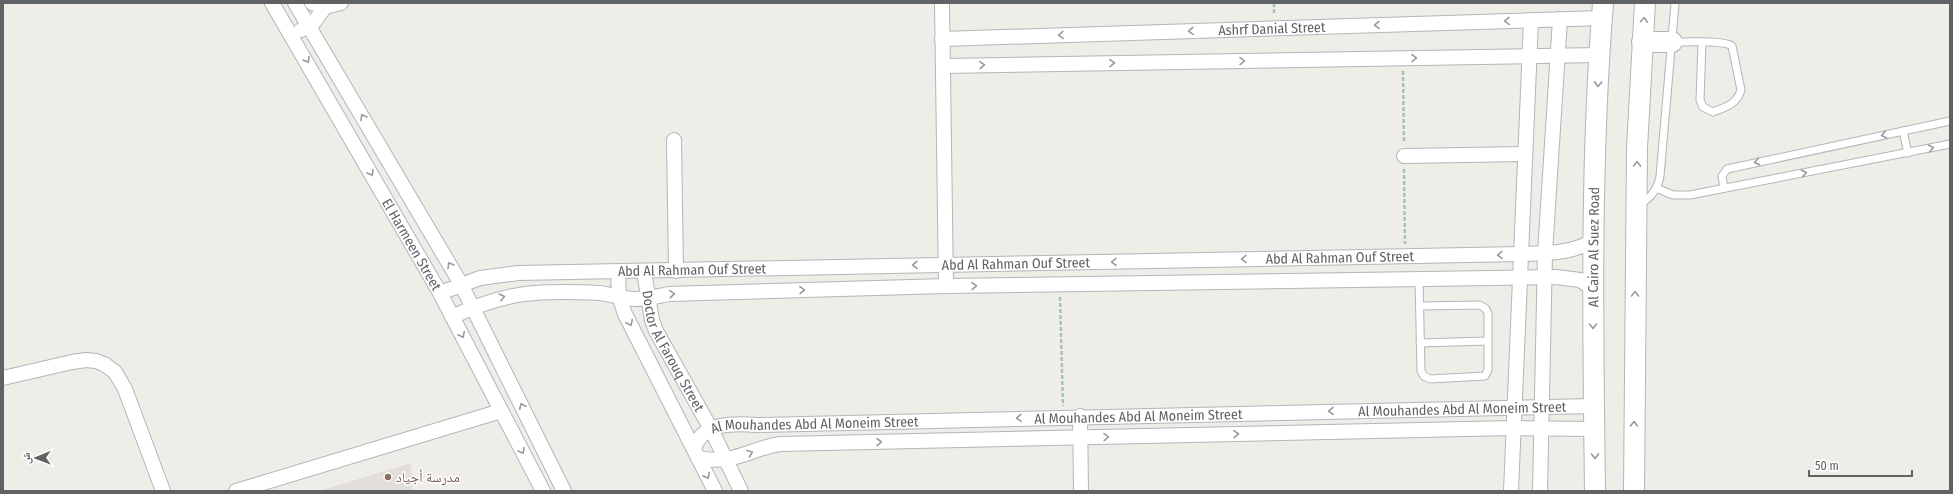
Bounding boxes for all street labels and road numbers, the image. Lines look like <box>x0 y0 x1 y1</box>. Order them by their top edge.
street label: Ashrf Danial Street <box>1218 18 1326 39</box>
street label: Al Cairo Al Suez Road <box>1585 187 1603 307</box>
street label: El Harmeen Street <box>379 195 445 294</box>
street label: Abd Al Rahman Ouf Street <box>1266 248 1415 267</box>
street label: Abd Al Rahman Ouf Street <box>942 254 1091 273</box>
street label: Abd Al Rahman Ouf Street <box>618 260 767 280</box>
street label: Doctor Al Farouq Street <box>639 289 708 415</box>
street label: Al Mouhandes Abd Al Moneim Street <box>1358 398 1567 420</box>
street label: Al Mouhandes Abd Al Moneim Street <box>1034 405 1243 427</box>
street label: Al Mouhandes Abd Al Moneim Street <box>708 413 919 437</box>

